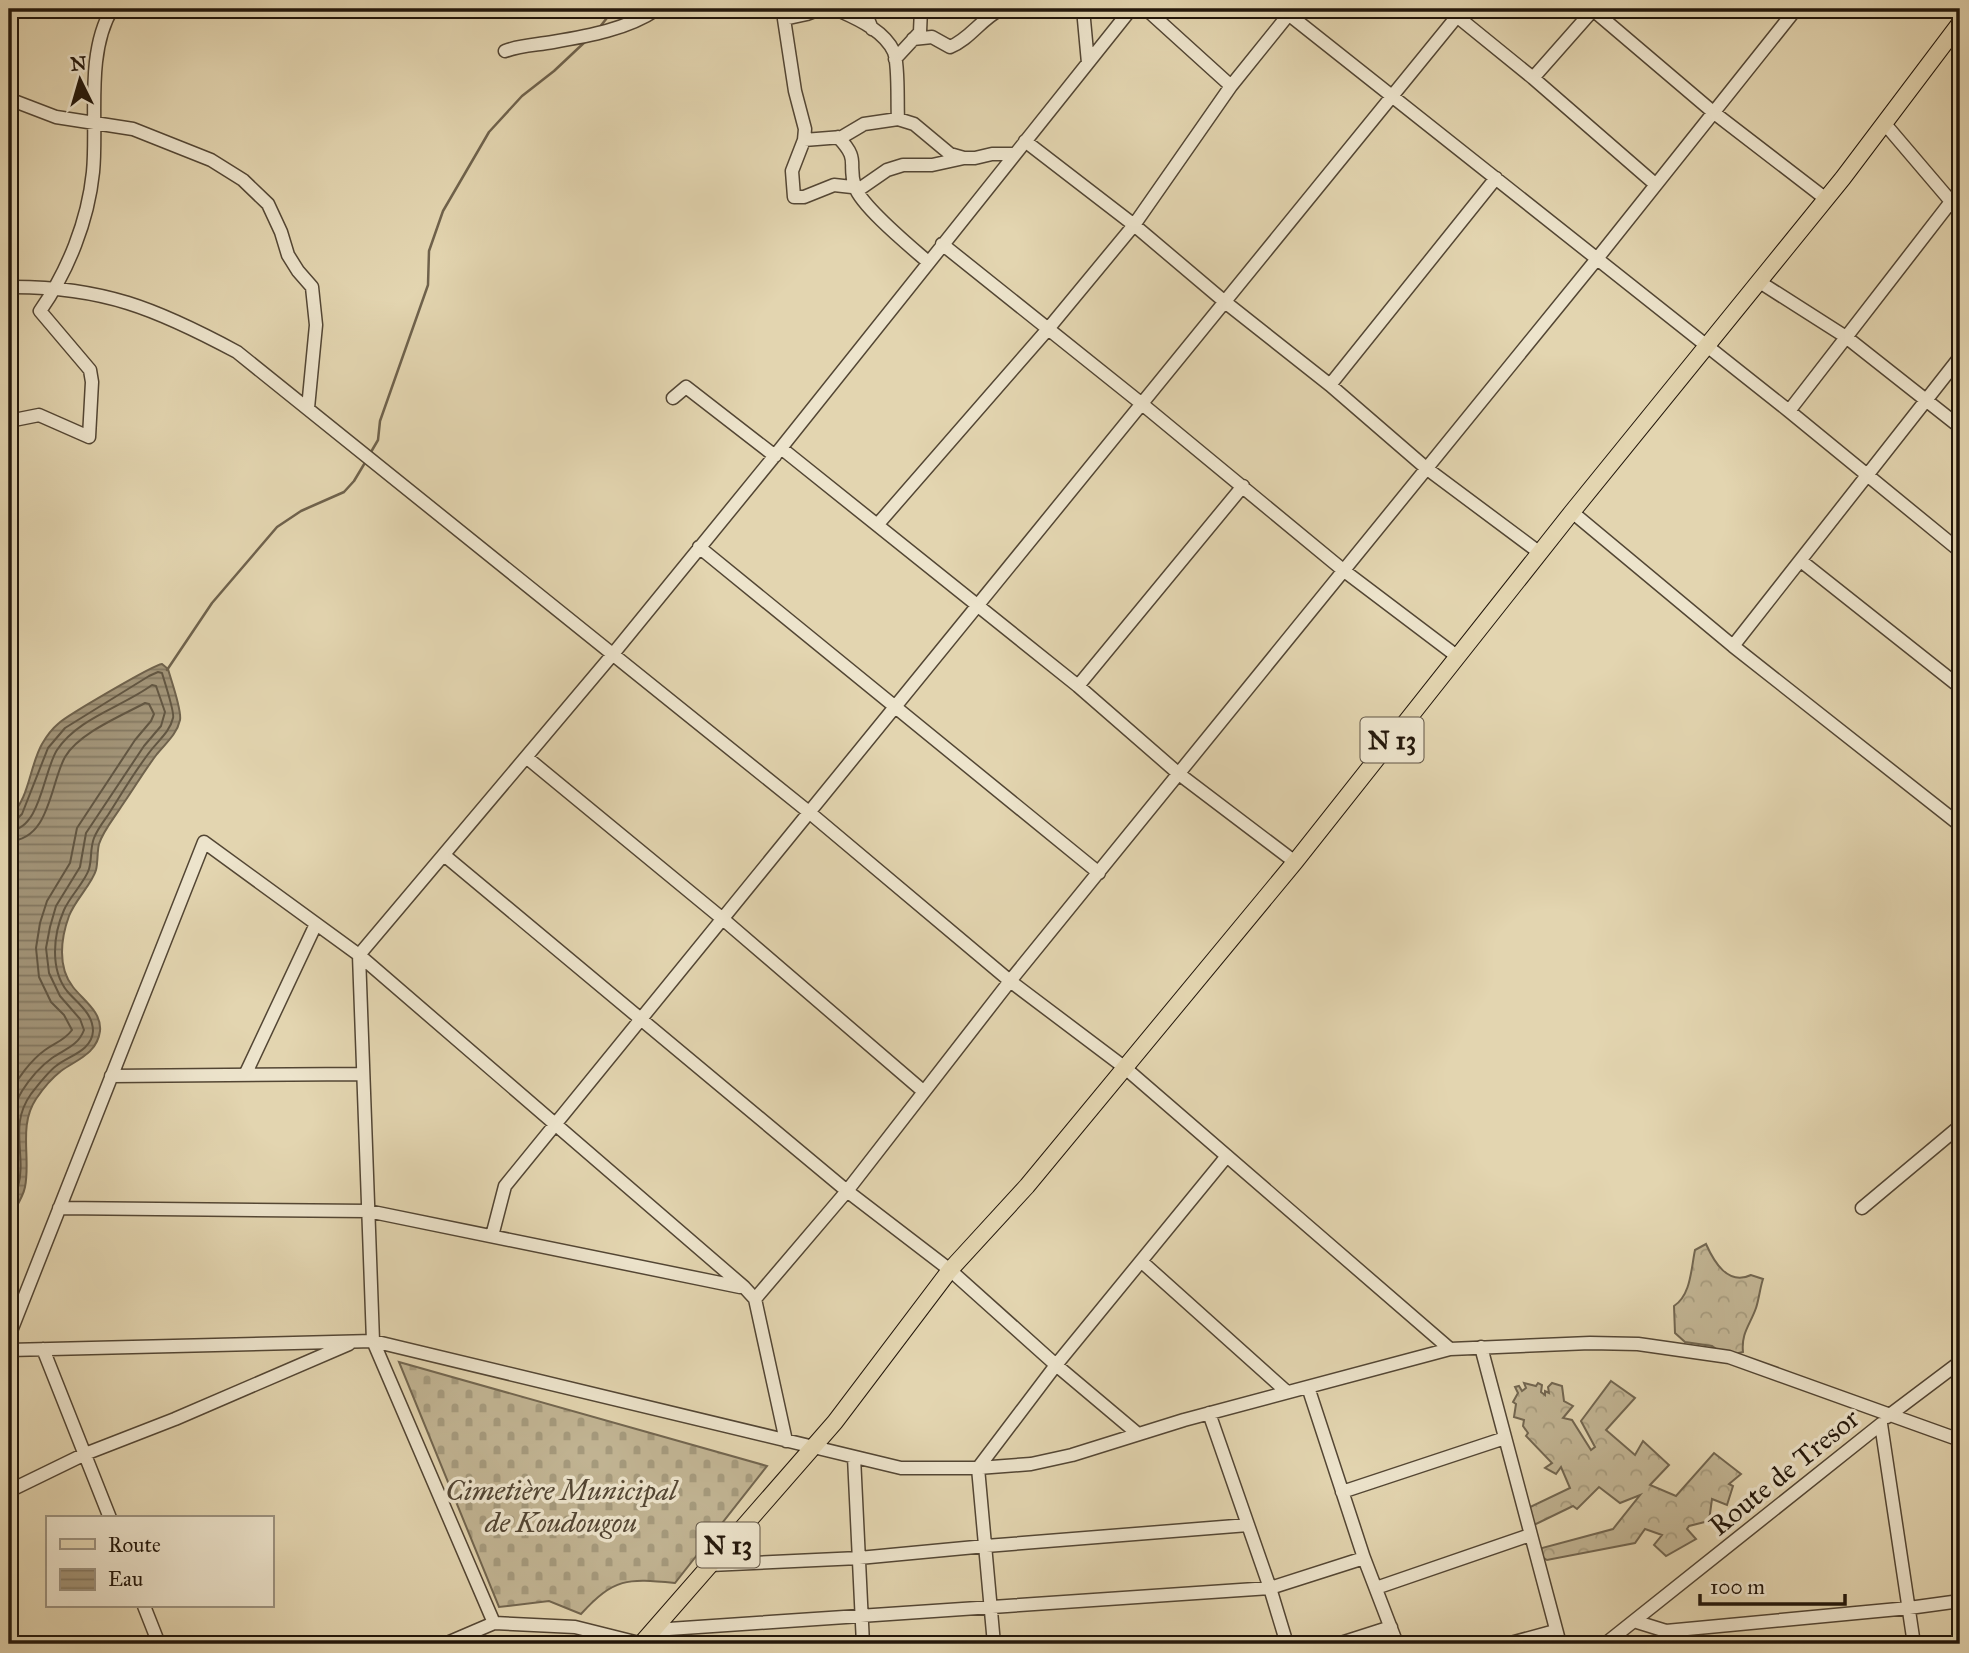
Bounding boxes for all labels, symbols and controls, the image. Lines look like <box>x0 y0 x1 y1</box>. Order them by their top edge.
north arrow <box>46 46 116 116</box>
text: N <box>70 51 88 76</box>
road number: N 13 <box>1360 718 1424 762</box>
street label: Route de Tresor <box>1702 1400 1867 1543</box>
park label: Cimetière Municipal de Koudougou <box>445 1473 679 1540</box>
legend <box>46 1516 273 1608</box>
road number: N 13 <box>696 1522 760 1568</box>
text: Route <box>108 1532 161 1558</box>
scale bar <box>1700 1562 1845 1606</box>
text: Eau <box>108 1566 143 1592</box>
text: 100 m <box>1710 1574 1765 1600</box>

